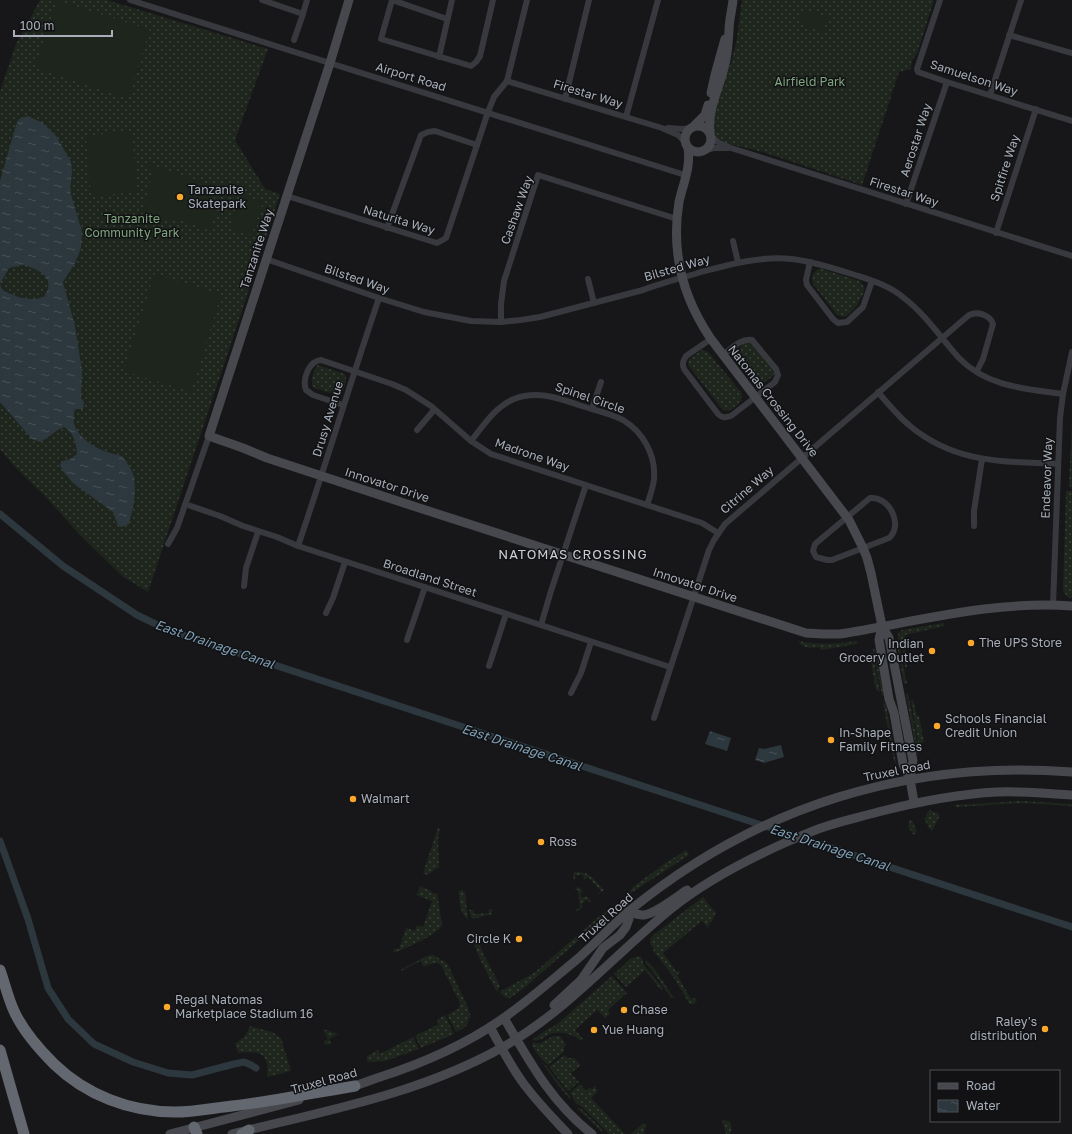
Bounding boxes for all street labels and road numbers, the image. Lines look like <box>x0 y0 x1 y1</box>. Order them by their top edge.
street label: Samuelson Way <box>928 56 1020 99</box>
street label: Airport Road <box>374 59 448 94</box>
street label: Firestar Way <box>552 76 625 111</box>
street label: Aerostar Way <box>897 101 935 179</box>
street label: Spitfire Way <box>987 132 1022 203</box>
street label: Cashaw Way <box>497 173 536 246</box>
street label: Firestar Way <box>868 173 941 210</box>
street label: Naturita Way <box>361 201 437 238</box>
street label: Tanzanite Way <box>237 207 277 291</box>
street label: Bilsted Way <box>642 251 712 284</box>
street label: Bilsted Way <box>323 260 392 297</box>
street label: Natomas Crossing Drive <box>725 342 822 460</box>
street label: Drusy Avenue <box>309 379 346 459</box>
street label: Spinel Circle <box>553 379 627 416</box>
street label: Madrone Way <box>493 435 572 474</box>
street label: Endeavor Way <box>1038 437 1055 519</box>
street label: Citrine Way <box>717 462 777 517</box>
street label: Innovator Drive <box>343 464 431 505</box>
street label: Broadland Street <box>381 555 479 600</box>
street label: Innovator Drive <box>651 564 739 605</box>
street label: Truxel Road <box>862 757 932 784</box>
street label: Truxel Road <box>575 889 636 946</box>
street label: Truxel Road <box>289 1064 359 1097</box>

